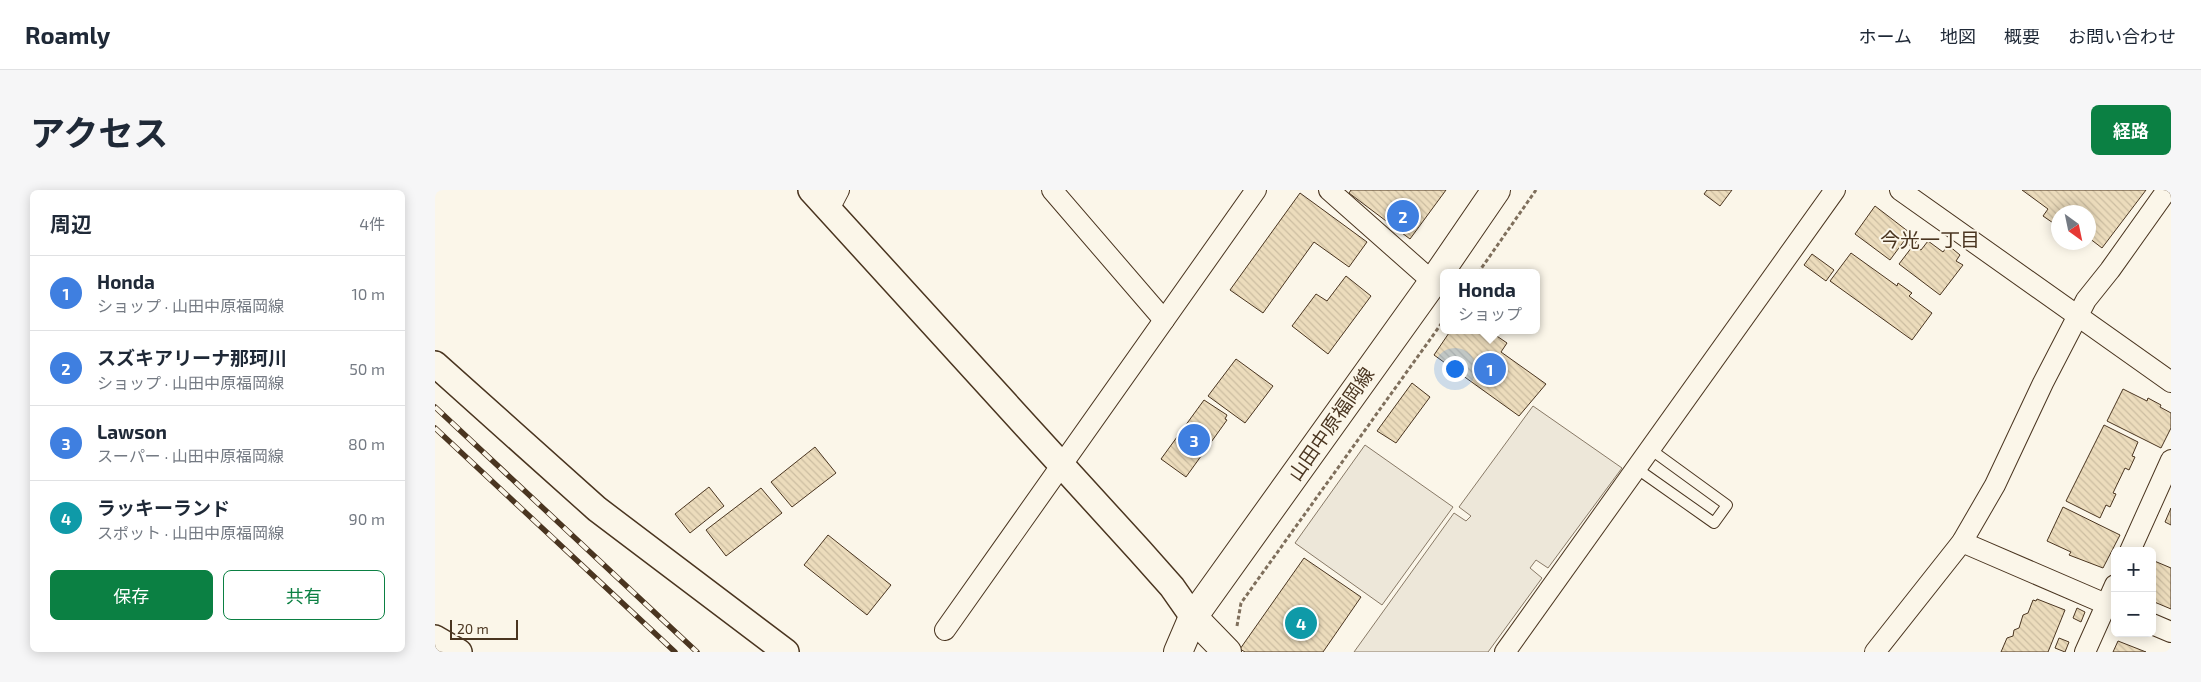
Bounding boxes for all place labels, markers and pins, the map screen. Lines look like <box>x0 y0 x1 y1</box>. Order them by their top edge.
pin: 2 <box>1387 197 1419 235</box>
pin: 1 <box>1474 350 1506 388</box>
pin: 3 <box>1178 421 1210 459</box>
pin: 4 <box>1285 604 1317 642</box>

